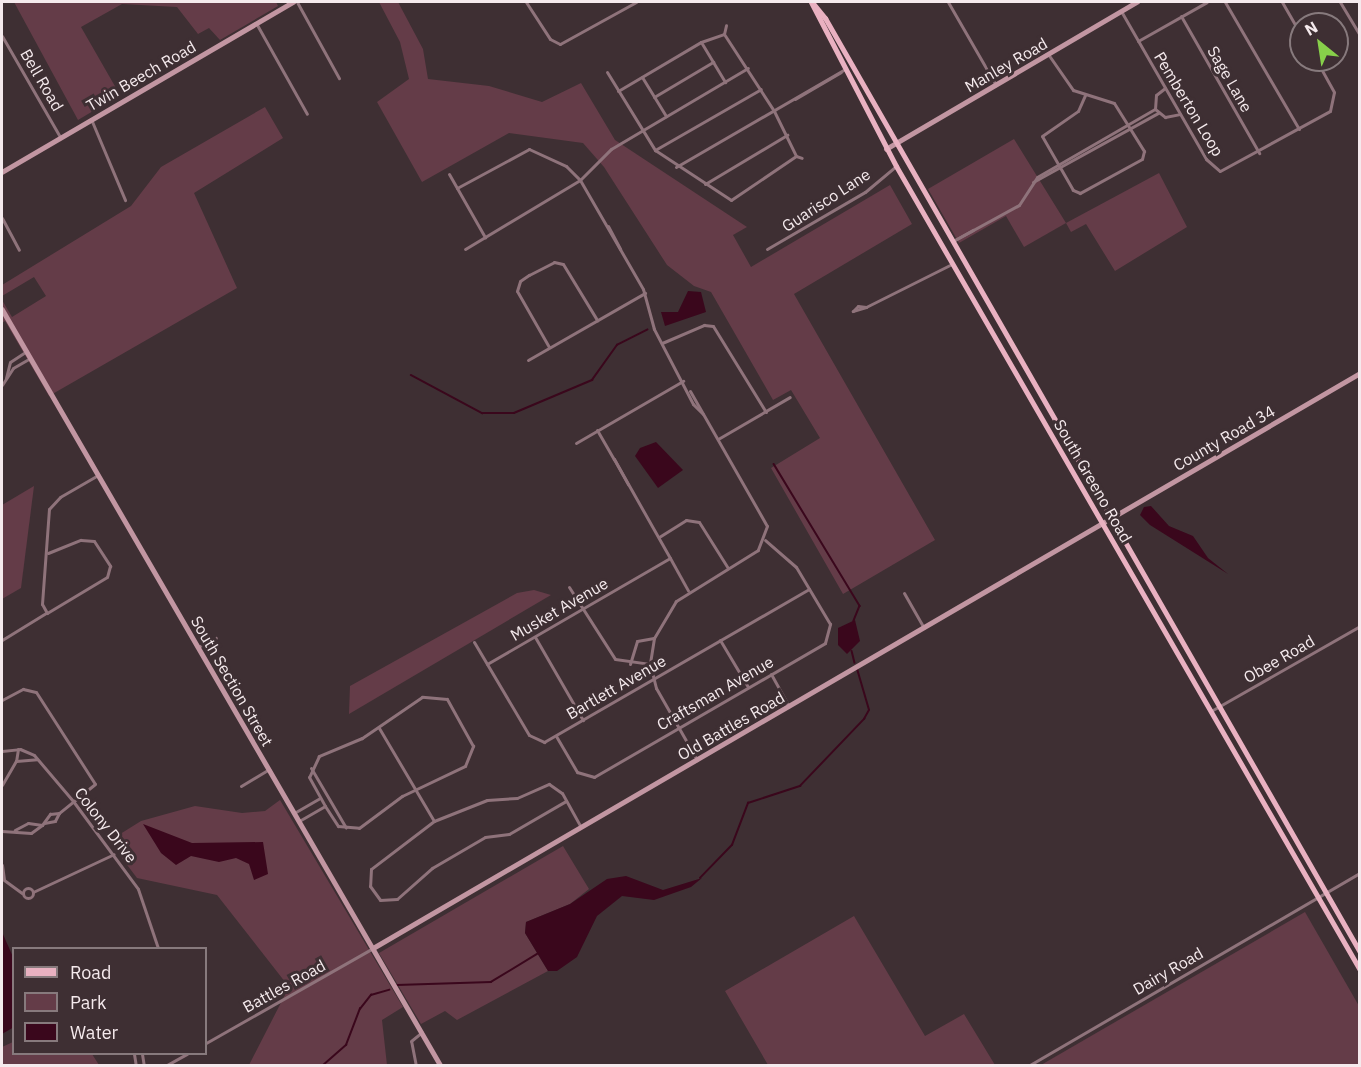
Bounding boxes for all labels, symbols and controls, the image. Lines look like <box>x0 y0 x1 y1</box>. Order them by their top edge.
north arrow <box>1289 12 1349 72</box>
text: N <box>1301 17 1321 40</box>
street label: Manley Road <box>961 34 1051 96</box>
street label: Twin Beech Road <box>83 37 199 115</box>
street label: Sage Lane <box>1203 43 1257 115</box>
street label: Bell Road <box>17 46 67 114</box>
street label: Pemberton Loop <box>1150 48 1228 160</box>
street label: Guarisco Lane <box>778 164 874 236</box>
street label: County Road 34 <box>1170 401 1278 475</box>
street label: South Greeno Road <box>1050 416 1136 546</box>
street label: Musket Avenue <box>507 573 611 645</box>
street label: South Section Street <box>187 612 277 750</box>
street label: Obee Road <box>1240 631 1318 687</box>
street label: Bartlett Avenue <box>563 651 669 723</box>
street label: Craftsman Avenue <box>653 652 777 734</box>
street label: Old Battles Road <box>674 688 788 764</box>
street label: Colony Drive <box>71 784 141 866</box>
street label: Dairy Road <box>1129 943 1207 999</box>
legend <box>12 947 207 1055</box>
street label: Battles Road <box>239 955 329 1017</box>
text: Road <box>70 961 111 984</box>
text: Park <box>70 991 106 1014</box>
text: Water <box>70 1021 118 1044</box>

